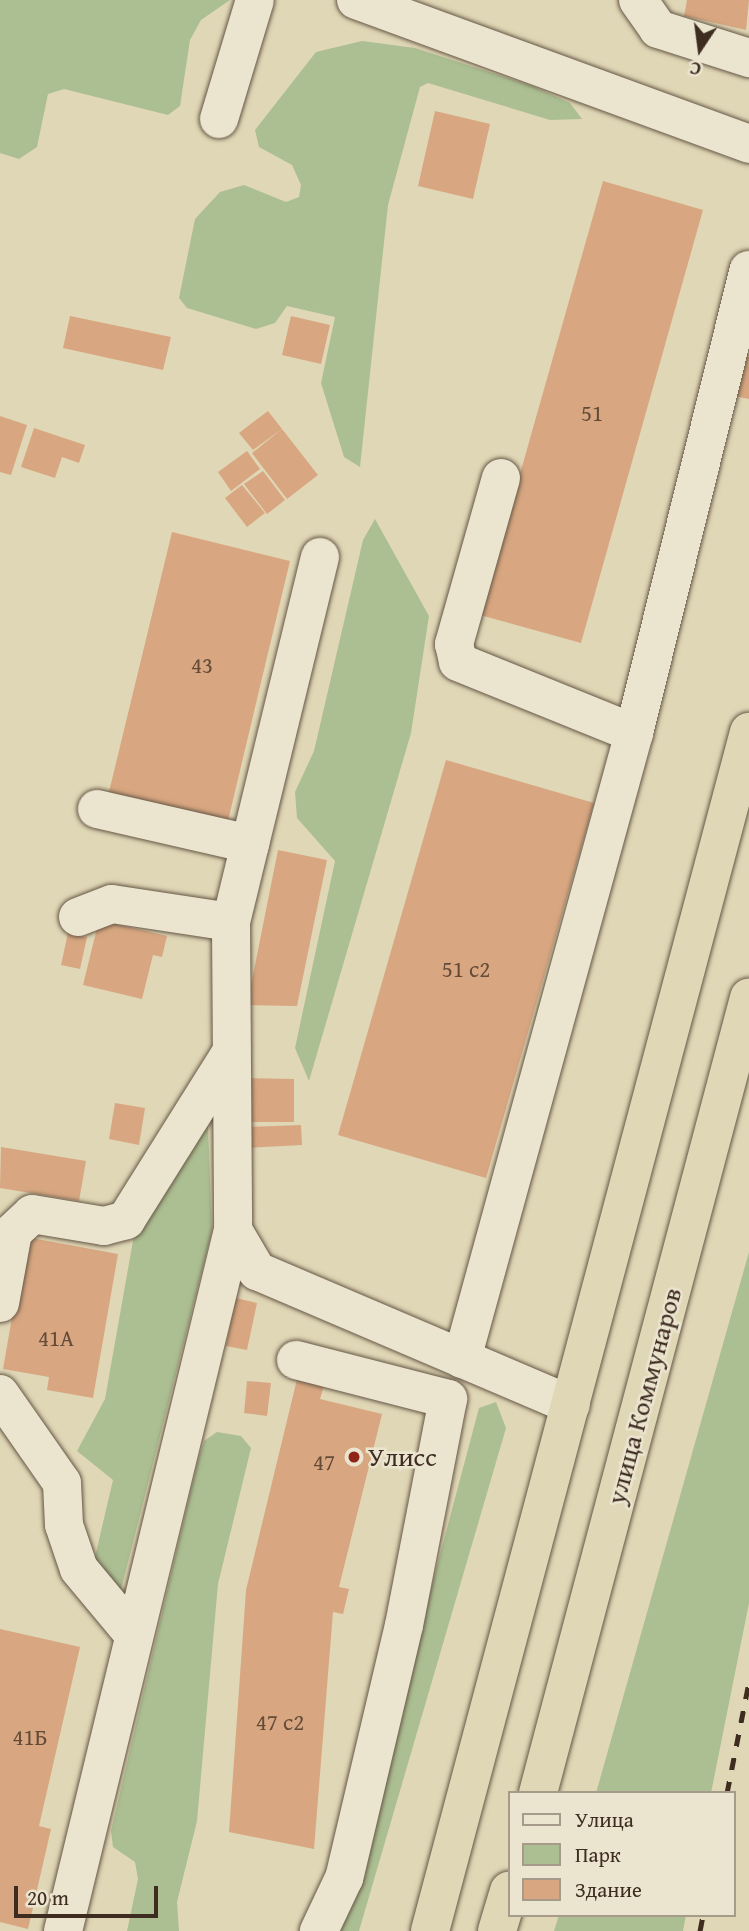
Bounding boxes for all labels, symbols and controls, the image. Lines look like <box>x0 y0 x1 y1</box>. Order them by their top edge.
north arrow <box>665 14 735 84</box>
text: С <box>687 55 704 84</box>
house number: 51 <box>581 399 603 427</box>
house number: 43 <box>191 651 213 679</box>
house number: 51 с2 <box>442 955 490 983</box>
street label: улица Коммунаров <box>600 1284 688 1508</box>
house number: 41А <box>38 1324 74 1352</box>
place label: Улисс <box>368 1441 437 1473</box>
house number: 47 <box>313 1448 335 1476</box>
marker: Улисс <box>346 1449 362 1465</box>
house number: 47 с2 <box>256 1708 304 1736</box>
house number: 41Б <box>12 1723 48 1751</box>
legend <box>508 1791 735 1917</box>
text: Улица <box>575 1804 634 1835</box>
text: Парк <box>575 1839 621 1870</box>
scale bar <box>18 1871 161 1915</box>
text: Здание <box>575 1874 642 1905</box>
text: 20 m <box>27 1882 69 1913</box>

